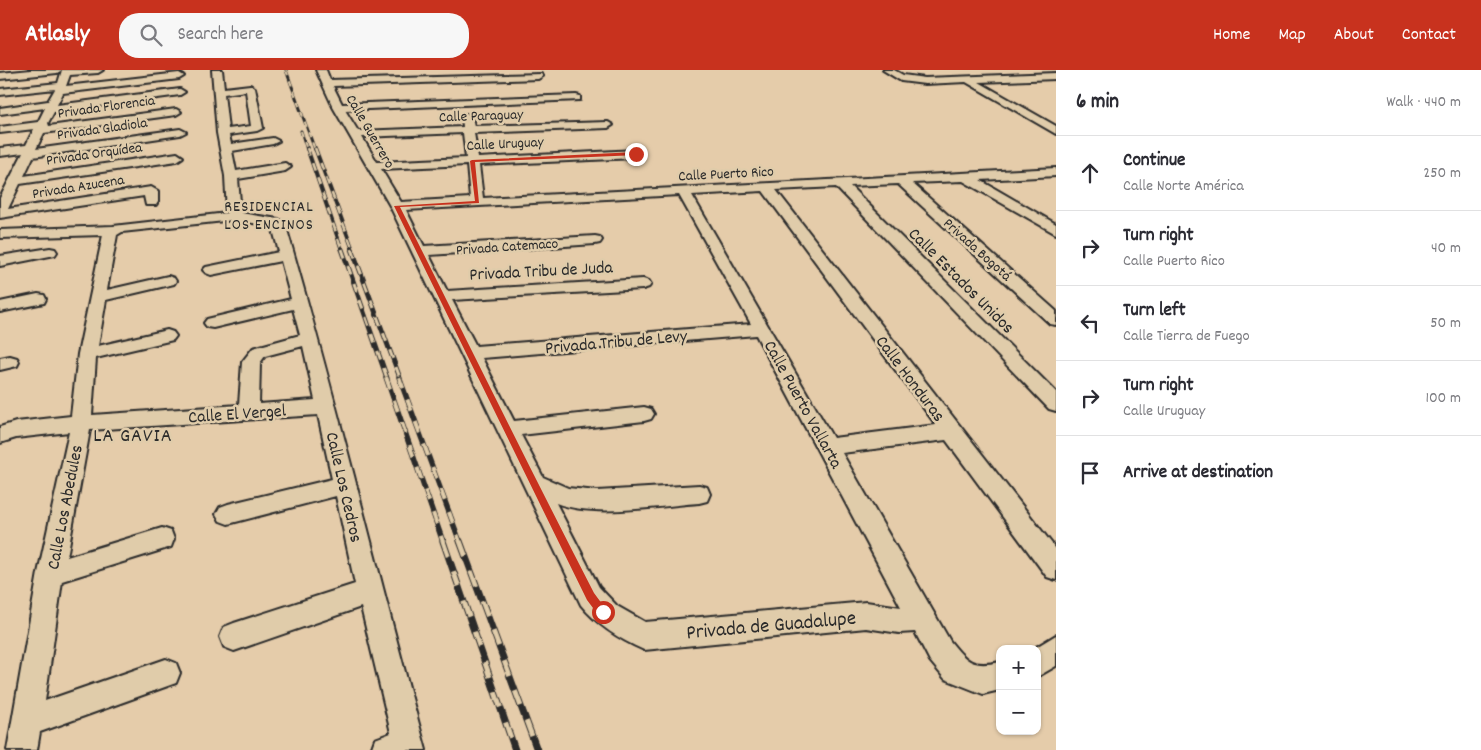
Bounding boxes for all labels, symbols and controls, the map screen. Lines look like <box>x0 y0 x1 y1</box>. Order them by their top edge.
search box <box>119 13 469 58</box>
text: Atlasly <box>25 18 89 52</box>
icon: search <box>137 21 165 49</box>
text: Search here <box>177 22 263 49</box>
text: Home <box>1213 23 1250 48</box>
text: Map <box>1278 23 1306 48</box>
text: About <box>1334 23 1374 48</box>
text: Contact <box>1402 23 1456 48</box>
text: 6 min <box>1076 88 1119 118</box>
street label: Privada Florencia <box>56 90 157 126</box>
street label: Calle Guerrero <box>339 91 400 173</box>
text: Walk · 440 m <box>1386 91 1461 114</box>
street label: Calle Paraguay <box>439 105 524 129</box>
street label: Privada Gladiola <box>56 113 150 147</box>
street label: Calle Uruguay <box>466 132 545 158</box>
street label: Privada Orquídea <box>45 137 145 173</box>
route end <box>625 143 648 166</box>
text: Continue <box>1123 148 1185 175</box>
icon: ahead <box>1076 159 1104 187</box>
street label: Calle Puerto Rico <box>678 161 775 188</box>
text: 250 m <box>1423 162 1461 185</box>
street label: Privada Azucena <box>31 170 127 206</box>
text: Calle Norte América <box>1123 175 1244 198</box>
district label: RESIDENCIAL LOS ENCINOS <box>224 196 314 237</box>
street label: Privada Bogotá <box>937 214 1016 288</box>
street label: Calle Estados Unidos <box>901 223 1019 341</box>
text: Turn right <box>1123 223 1194 250</box>
street label: Privada Catemaco <box>455 233 559 263</box>
icon: right <box>1076 234 1104 262</box>
text: 40 m <box>1431 237 1461 260</box>
text: Calle Puerto Rico <box>1123 250 1225 273</box>
street label: Privada Tribu de Juda <box>469 256 614 289</box>
text: Turn left <box>1123 298 1186 325</box>
icon: left <box>1076 309 1104 337</box>
text: 50 m <box>1430 312 1461 335</box>
street label: Privada Tribu de Levy <box>544 325 689 362</box>
text: Calle Tierra de Fuego <box>1123 325 1250 348</box>
street label: Calle Honduras <box>868 331 950 428</box>
street label: Calle Puerto Vallarta <box>756 337 848 474</box>
text: Turn right <box>1123 373 1194 400</box>
icon: right <box>1076 384 1104 412</box>
text: 100 m <box>1425 387 1461 410</box>
street label: Calle El Vergel <box>187 400 288 431</box>
text: Calle Uruguay <box>1123 400 1205 423</box>
district label: LA GAVIA <box>93 423 173 451</box>
street label: Calle Los Cedros <box>318 430 367 545</box>
street label: Calle Los Abedules <box>42 443 91 572</box>
icon: arrive <box>1076 459 1104 487</box>
text: Arrive at destination <box>1123 460 1273 487</box>
route start <box>592 601 615 624</box>
street label: Privada de Guadalupe <box>685 605 857 649</box>
map controls <box>996 645 1041 735</box>
button: + <box>996 645 1041 690</box>
button: − <box>996 690 1041 735</box>

